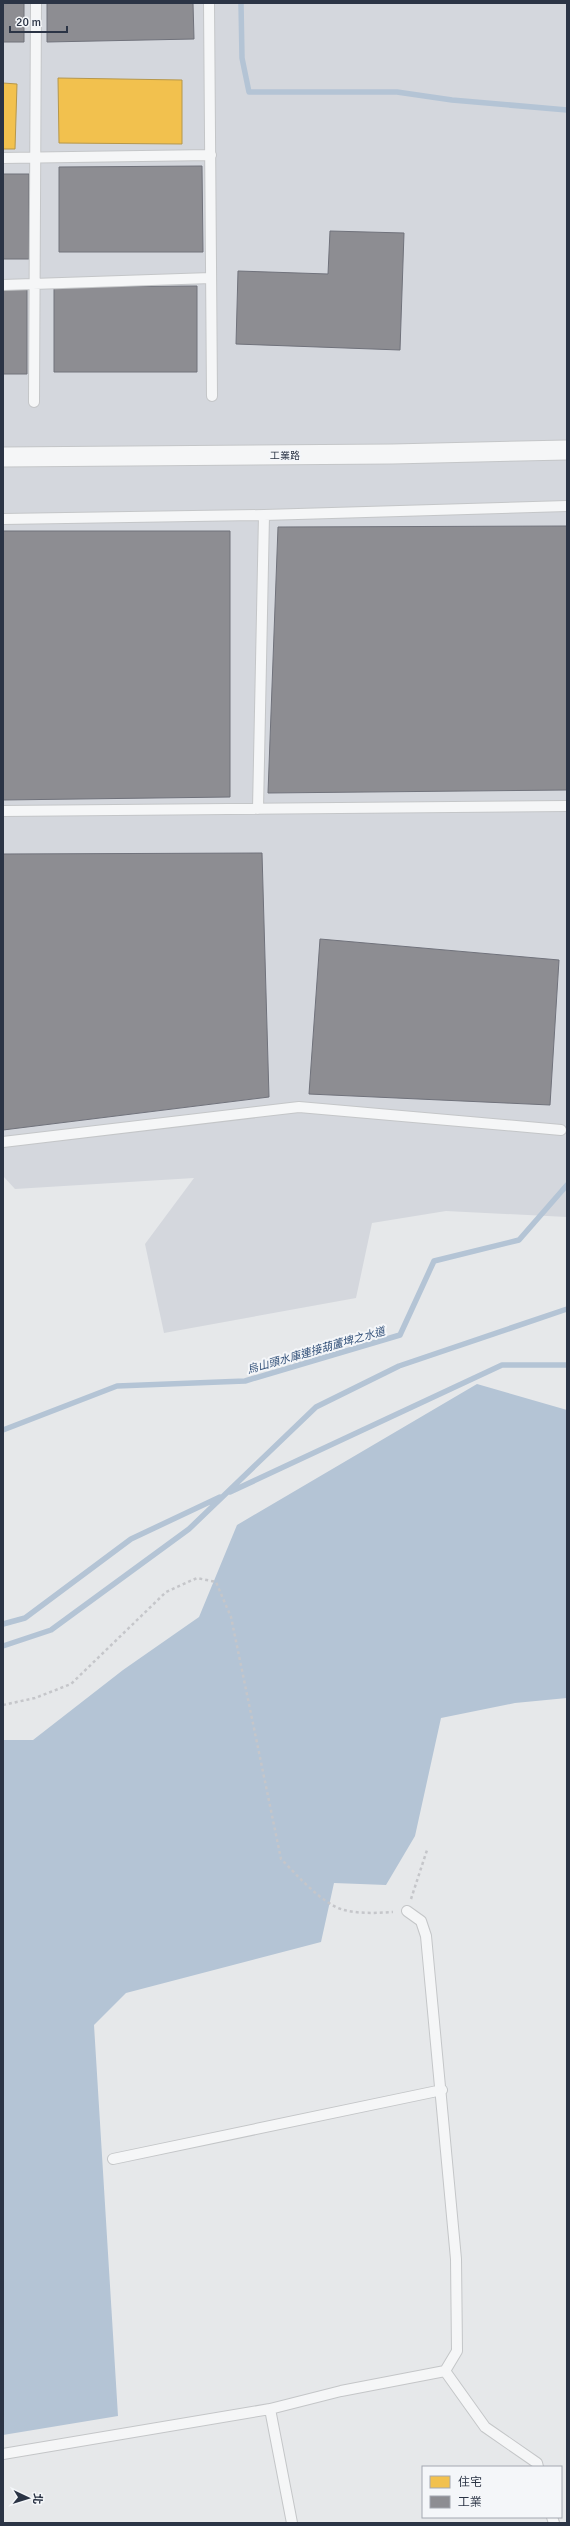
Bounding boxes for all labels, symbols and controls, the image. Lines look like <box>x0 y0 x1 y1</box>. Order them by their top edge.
scale bar <box>10 8 67 34</box>
text: 20 m <box>16 15 41 30</box>
street label: 工業路 <box>270 450 300 462</box>
water label: 烏山頭水庫連接葫蘆埤之水道 <box>246 1324 389 1376</box>
legend <box>422 2466 562 2518</box>
text: 住宅 <box>458 2475 482 2490</box>
north arrow <box>8 2478 48 2518</box>
text: 北 <box>31 2493 44 2505</box>
text: 工業 <box>458 2495 482 2510</box>

